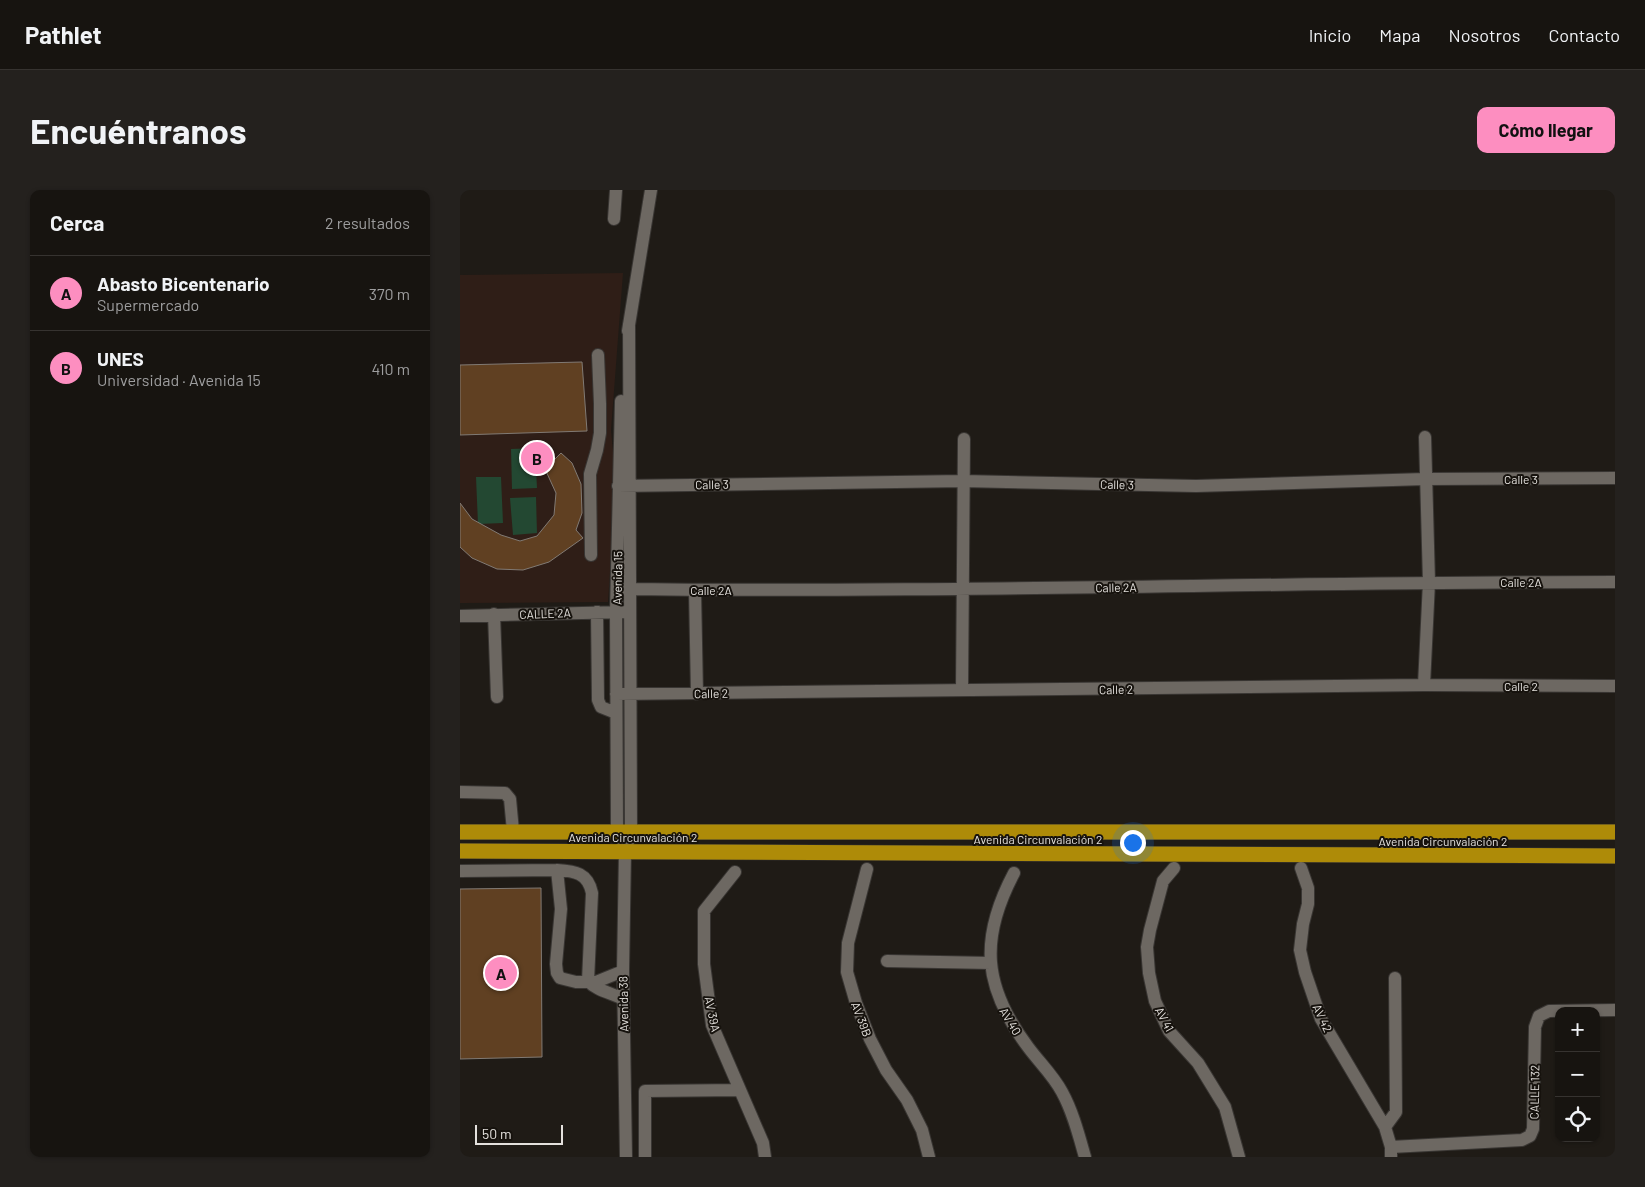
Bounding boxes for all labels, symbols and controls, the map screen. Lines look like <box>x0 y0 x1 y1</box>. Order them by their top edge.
text: Pathlet <box>25 20 102 49</box>
text: Inicio <box>1309 24 1351 46</box>
text: Mapa <box>1379 24 1421 46</box>
text: Nosotros <box>1449 24 1520 46</box>
text: Contacto <box>1548 24 1620 46</box>
button: Cómo llegar <box>1477 107 1615 153</box>
text: Encuéntranos <box>30 109 247 151</box>
text: Cerca <box>50 210 104 235</box>
text: 2 resultados <box>325 213 410 232</box>
text: Abasto Bicentenario <box>97 272 270 295</box>
text: A <box>61 284 71 303</box>
text: 370 m <box>369 284 410 303</box>
text: Supermercado <box>97 295 199 314</box>
text: UNES <box>97 347 144 370</box>
text: B <box>61 359 71 378</box>
text: 410 m <box>372 359 410 378</box>
text: Universidad · Avenida 15 <box>97 370 261 389</box>
pin: B <box>521 439 553 477</box>
street label: Calle 3 <box>1504 472 1538 486</box>
street label: Calle 3 <box>695 477 729 491</box>
street label: Calle 3 <box>1100 477 1134 491</box>
street label: Avenida 15 <box>610 551 624 605</box>
street label: Calle 2A <box>1500 575 1542 589</box>
street label: Calle 2A <box>1095 580 1137 594</box>
street label: Calle 2A <box>690 583 732 597</box>
street label: CALLE 2A <box>519 605 571 621</box>
street label: Calle 2 <box>1504 679 1538 693</box>
street label: Calle 2 <box>1099 682 1133 696</box>
street label: Calle 2 <box>694 686 728 700</box>
street label: Avenida Circunvalación 2 <box>569 830 697 844</box>
your location <box>1120 830 1146 856</box>
street label: Avenida Circunvalación 2 <box>974 832 1102 846</box>
street label: Avenida Circunvalación 2 <box>1379 834 1507 848</box>
pin: A <box>485 954 517 992</box>
street label: Avenida 38 <box>616 976 630 1032</box>
street label: AV 39A <box>702 995 724 1033</box>
street label: AV 39B <box>849 1000 875 1038</box>
street label: AV 42 <box>1310 1002 1336 1034</box>
street label: AV 41 <box>1153 1004 1177 1034</box>
street label: AV 40 <box>997 1005 1025 1037</box>
map controls <box>1555 1007 1600 1142</box>
button: + <box>1555 1007 1600 1052</box>
button: − <box>1555 1052 1600 1097</box>
street label: CALLE 132 <box>1527 1065 1541 1119</box>
button: locate <box>1555 1097 1600 1142</box>
scale bar <box>475 1122 562 1145</box>
text: 50 m <box>482 1125 511 1142</box>

